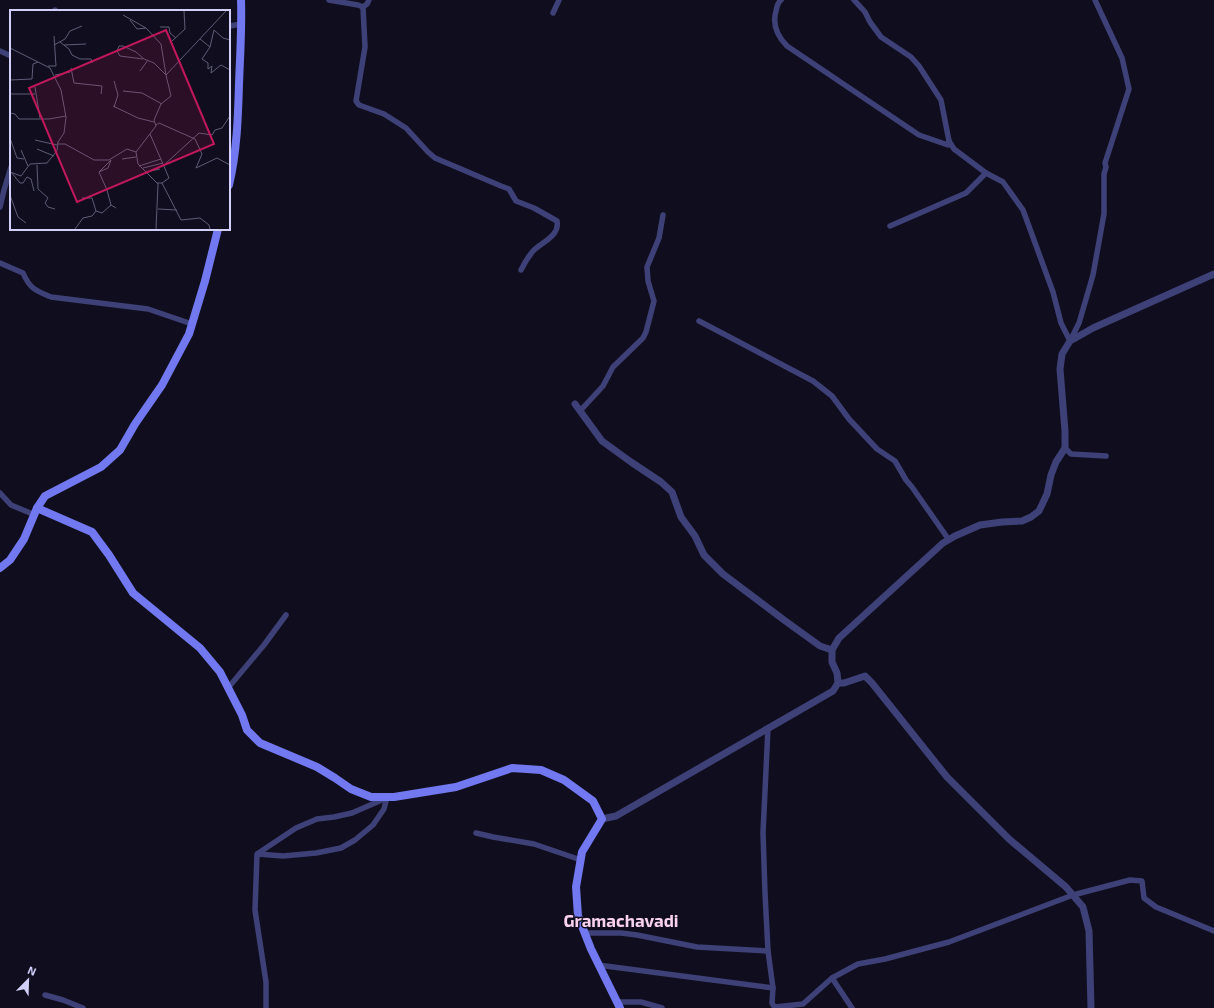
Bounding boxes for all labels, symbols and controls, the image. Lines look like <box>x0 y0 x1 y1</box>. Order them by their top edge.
inset map <box>10 10 230 230</box>
district label: Gramachavadi <box>563 910 679 930</box>
north arrow <box>8 960 48 1000</box>
text: N <box>26 963 38 978</box>

